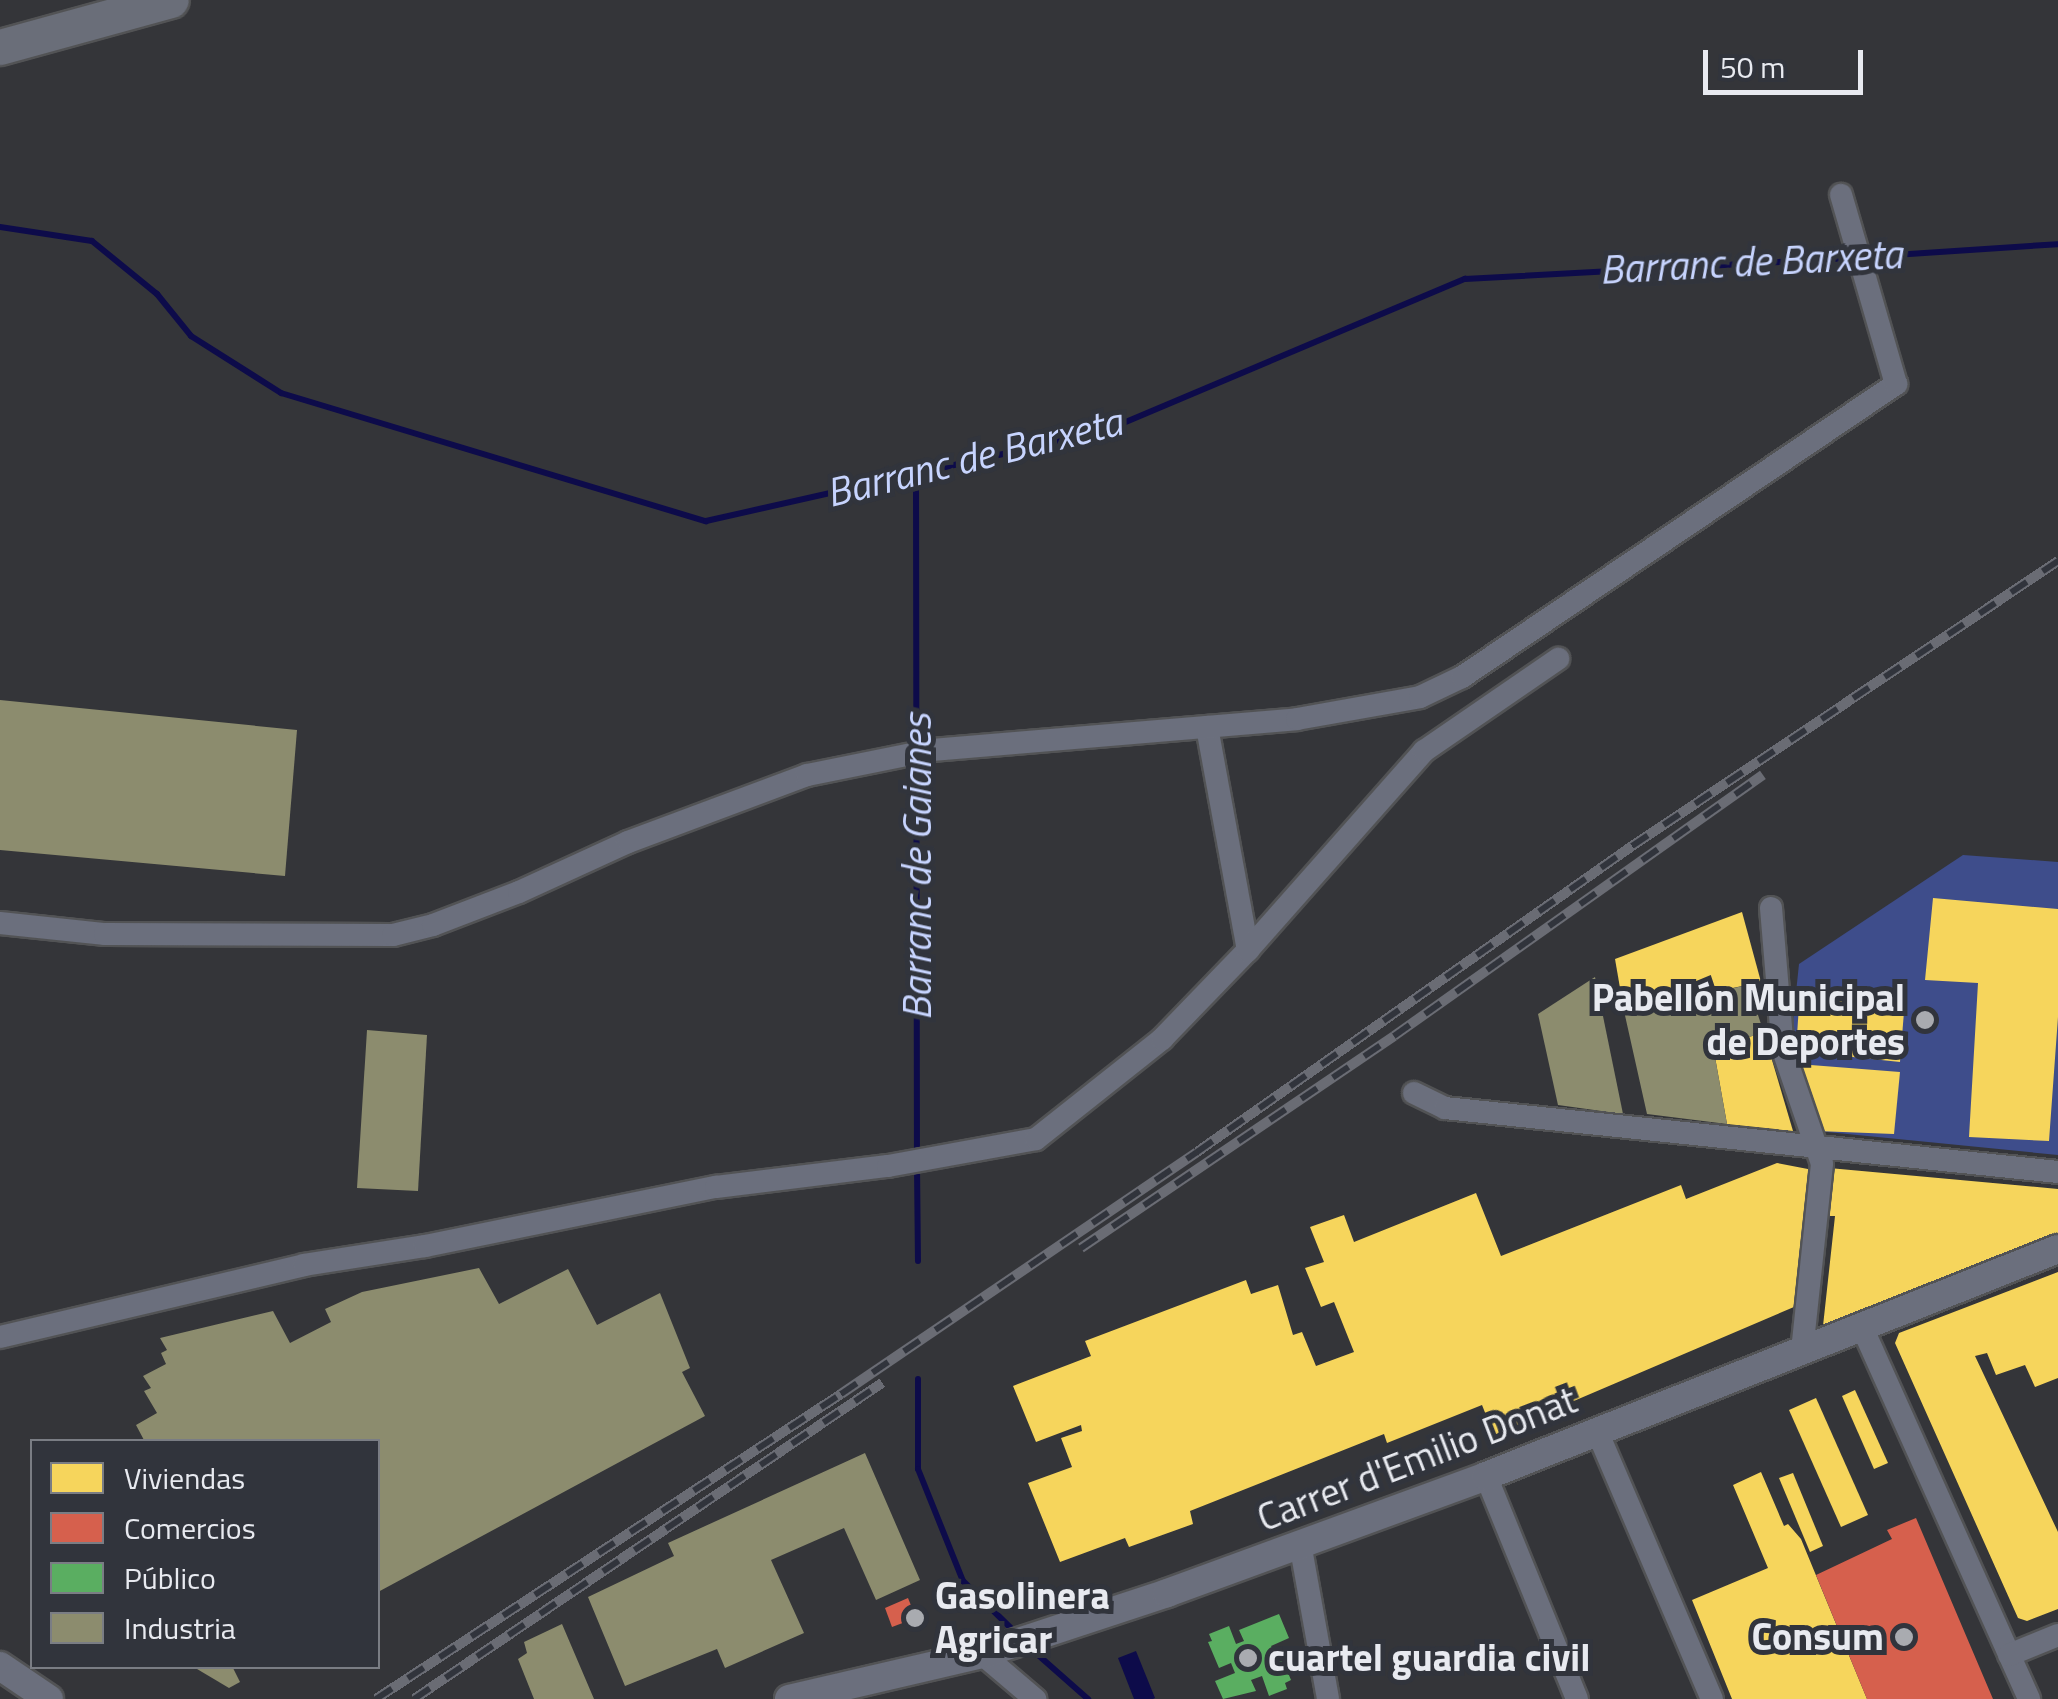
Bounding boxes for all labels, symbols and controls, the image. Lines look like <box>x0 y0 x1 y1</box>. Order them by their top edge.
scale bar <box>1708 30 1868 92</box>
text: 50 m <box>1720 44 1785 90</box>
water label: Barranc de Barxeta <box>1598 230 1904 294</box>
water label: Barranc de Barxeta <box>821 397 1127 517</box>
water label: Barranc de Gaianes <box>893 714 941 1020</box>
place label: Pabellón Municipal de Deportes <box>1592 975 1905 1064</box>
marker: Pabellón Municipal de Deportes <box>1914 1009 1936 1031</box>
street label: Carrer d'Emilio Donat <box>1251 1377 1583 1541</box>
legend <box>30 1439 380 1669</box>
text: Viviendas <box>124 1455 245 1501</box>
text: Comercios <box>124 1505 256 1551</box>
text: Público <box>124 1555 216 1601</box>
place label: Gasolinera Agricar <box>935 1573 1110 1662</box>
text: Industria <box>124 1605 236 1651</box>
marker: Gasolinera Agricar <box>904 1607 926 1629</box>
place label: Consum <box>1752 1614 1884 1660</box>
marker: Consum <box>1893 1626 1915 1648</box>
place label: cuartel guardia civil <box>1268 1635 1590 1681</box>
marker: cuartel guardia civil <box>1237 1647 1259 1669</box>

